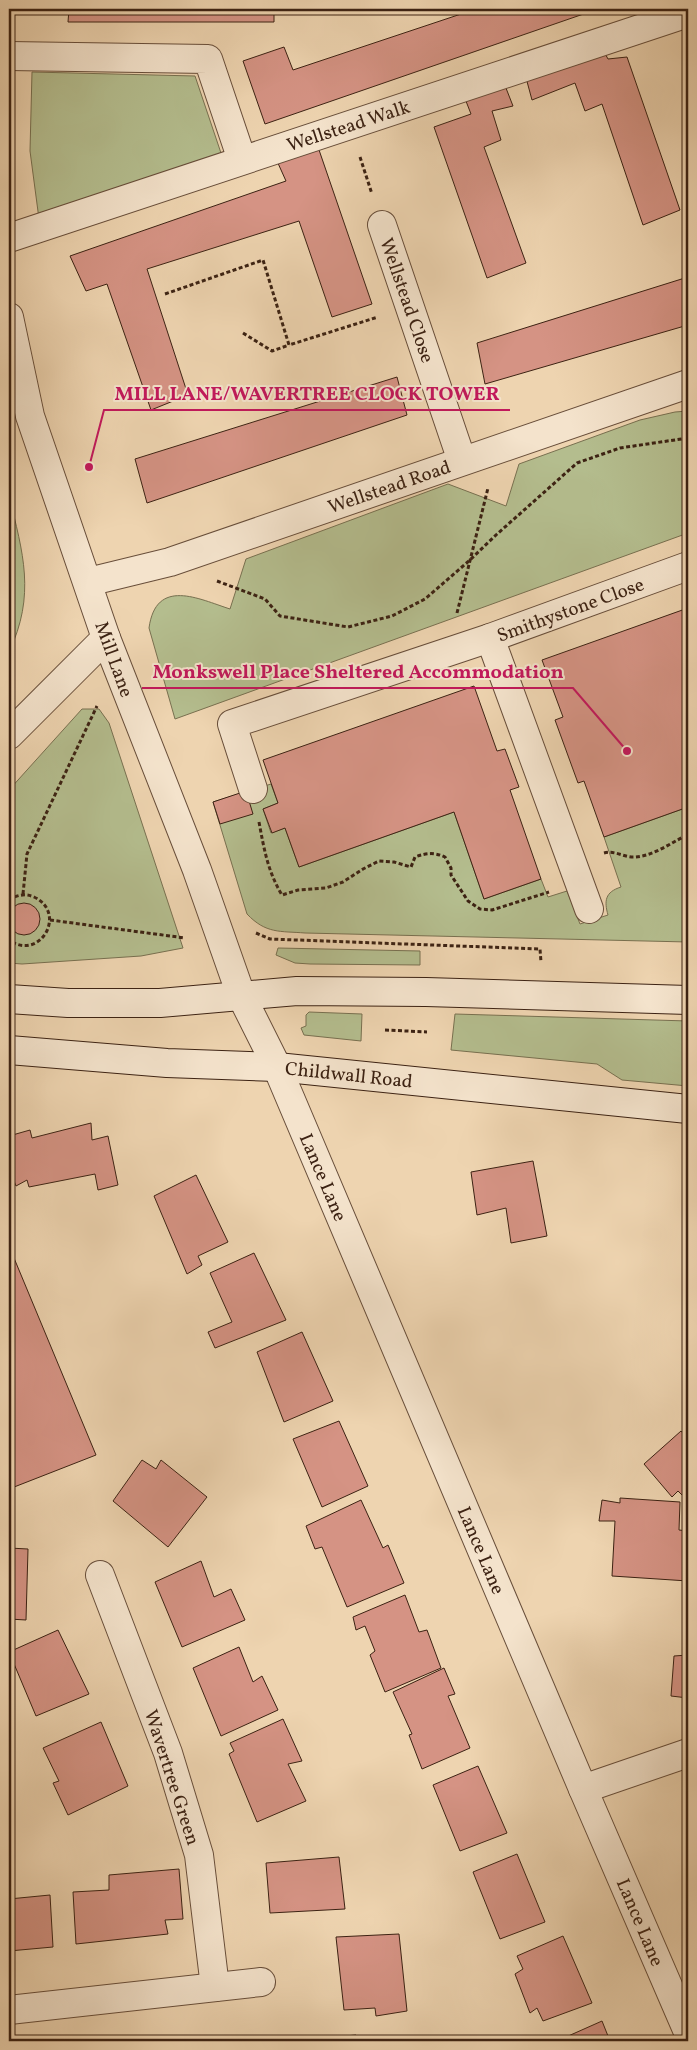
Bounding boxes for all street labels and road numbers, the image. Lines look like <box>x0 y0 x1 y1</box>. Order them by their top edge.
street label: Wellstead Walk <box>284 95 414 159</box>
street label: Wellstead Close <box>373 235 440 367</box>
street label: Wellstead Road <box>325 455 455 521</box>
street label: Smithystone Close <box>494 572 648 650</box>
street label: Mill Lane <box>87 618 139 701</box>
street label: Childwall Road <box>284 1056 414 1096</box>
street label: Lance Lane <box>292 1130 352 1226</box>
street label: Lance Lane <box>450 1503 510 1599</box>
street label: Wavertree Green <box>137 1707 205 1849</box>
street label: Lance Lane <box>609 1875 669 1971</box>

